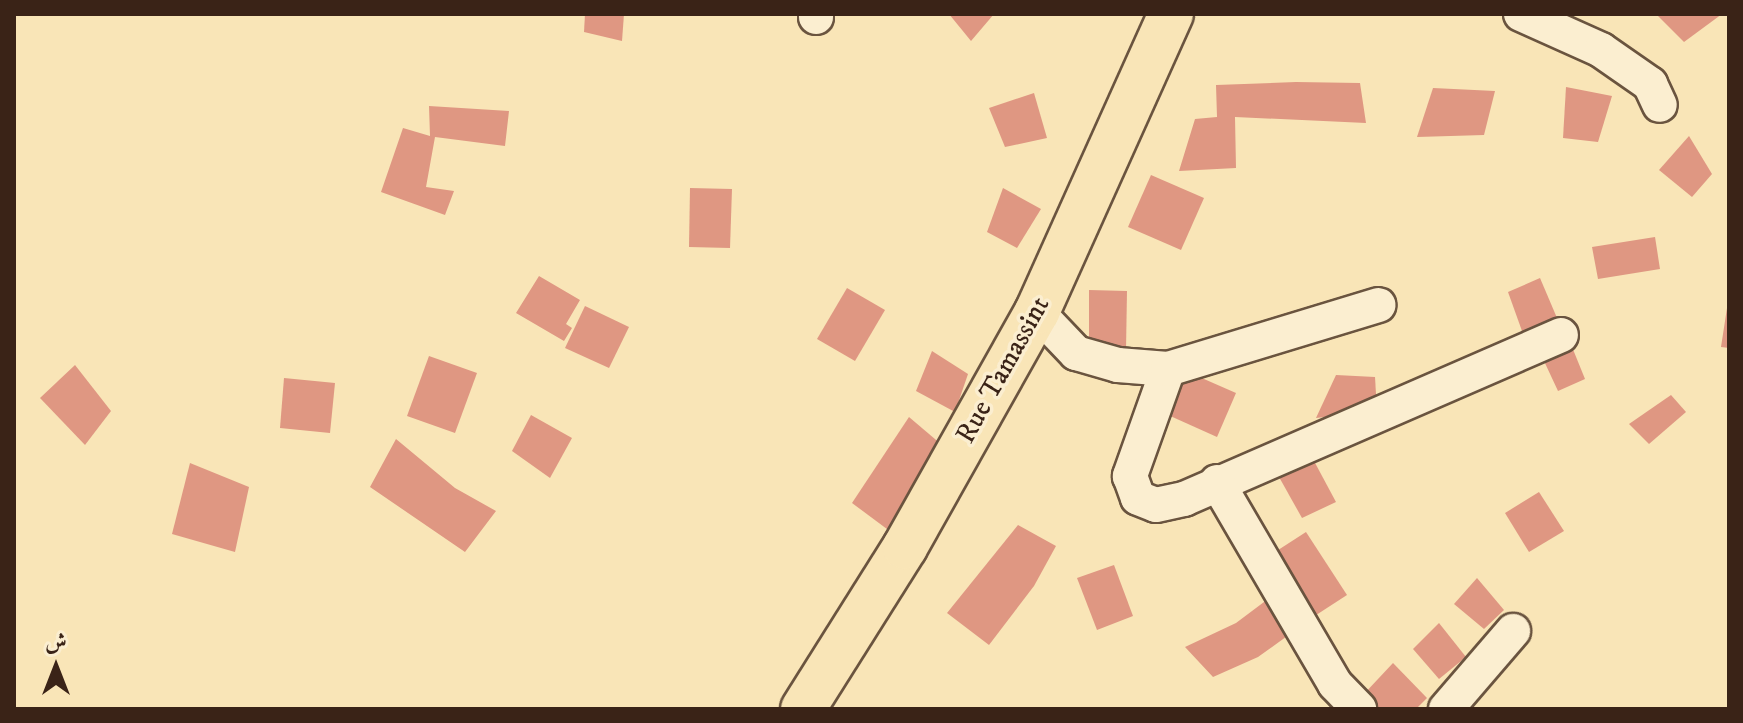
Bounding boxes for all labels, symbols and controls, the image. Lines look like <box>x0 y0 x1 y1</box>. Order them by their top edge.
street label: Rue Tamassint <box>949 291 1057 449</box>
north arrow <box>16 627 96 707</box>
text: ش <box>45 629 67 656</box>

